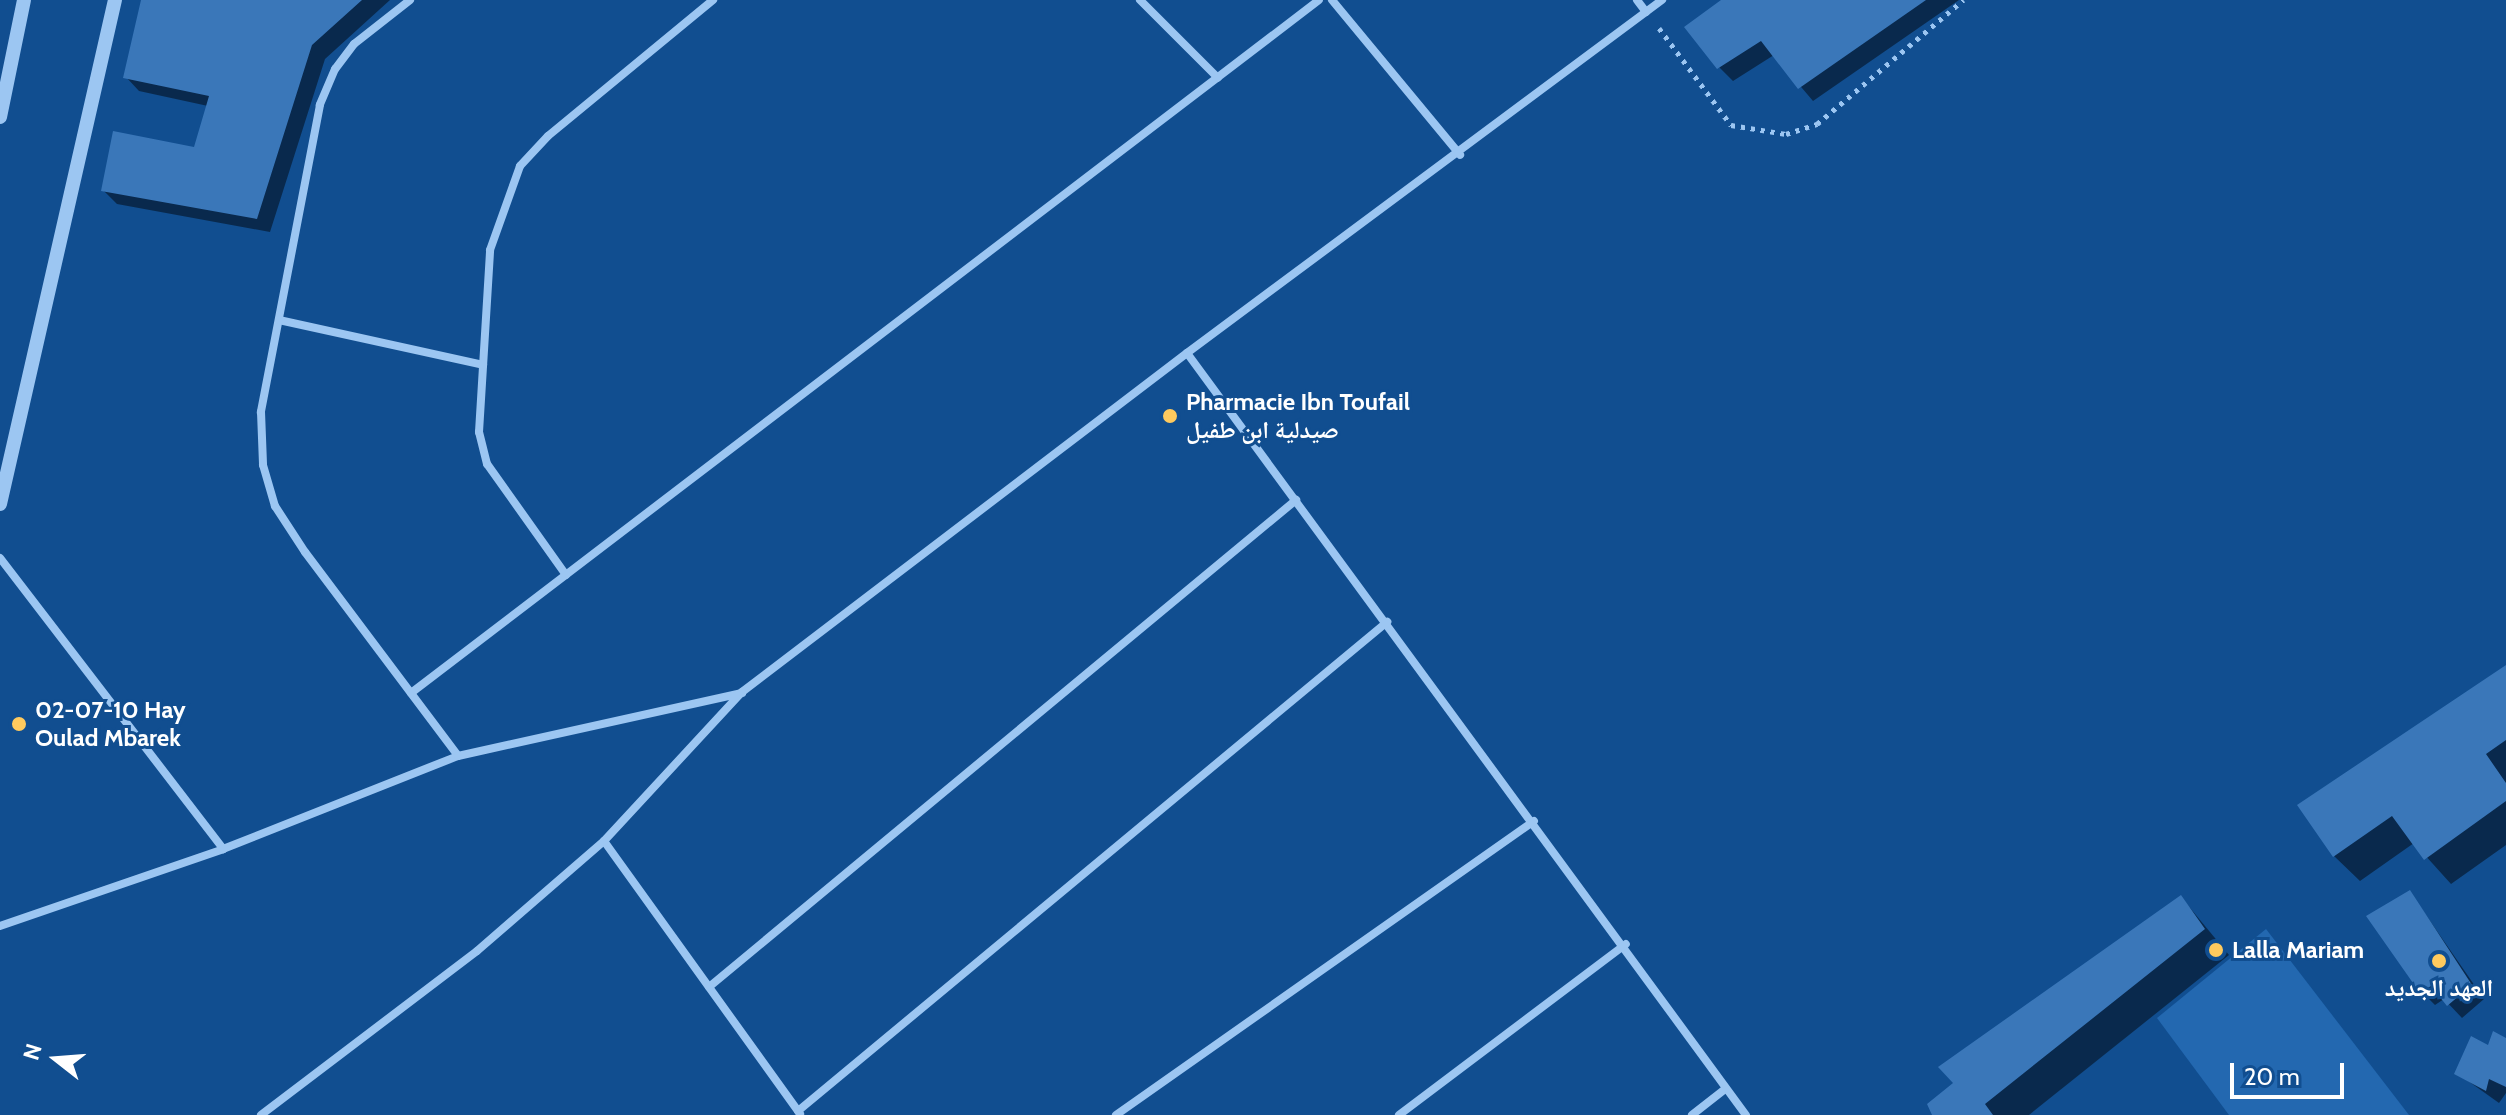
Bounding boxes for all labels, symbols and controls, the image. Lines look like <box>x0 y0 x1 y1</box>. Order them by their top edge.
place label: Pharmacie Ibn Toufail صيدلية ابن طفيل <box>1186 388 1410 444</box>
marker: Pharmacie Ibn Toufail صيدلية ابن طفيل <box>1161 407 1179 425</box>
place label: 02-07-10 Hay Oulad Mbarek <box>35 696 186 752</box>
marker: 02-07-10 Hay Oulad Mbarek <box>10 715 28 733</box>
place label: Lalla Mariam <box>2232 936 2364 964</box>
marker: Lalla Mariam <box>2207 941 2225 959</box>
marker: العهد الجديد <box>2430 952 2448 970</box>
place label: العهد الجديد <box>2385 974 2493 1002</box>
north arrow <box>16 1019 96 1099</box>
text: N <box>17 1040 48 1063</box>
scale bar <box>2234 1047 2348 1097</box>
text: 20 m <box>2244 1062 2300 1091</box>

